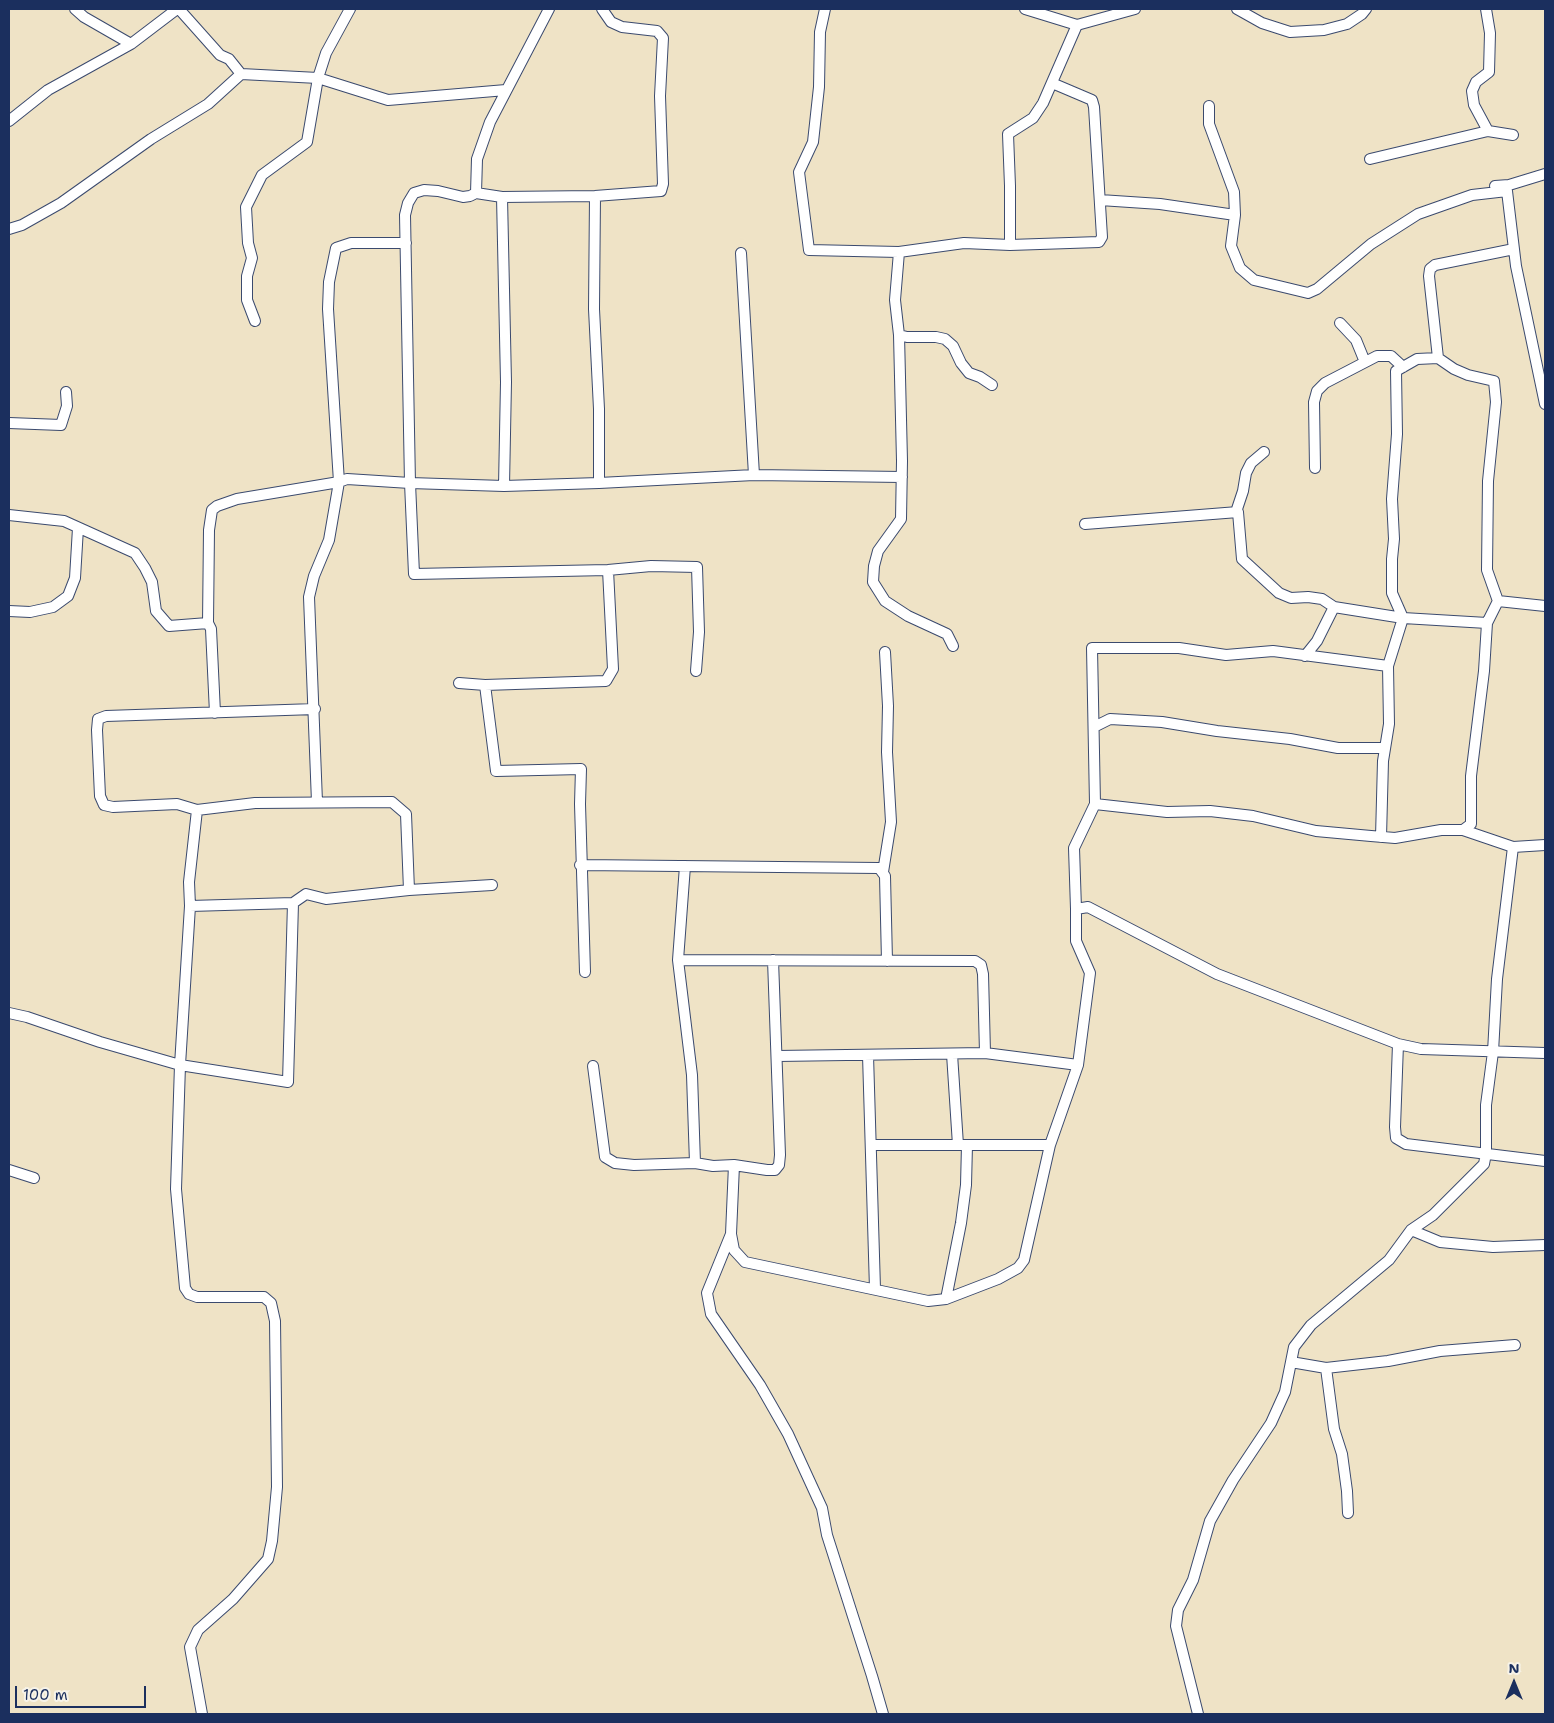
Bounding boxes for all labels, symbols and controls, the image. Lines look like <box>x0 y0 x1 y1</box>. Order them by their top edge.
north arrow <box>1489 1658 1539 1708</box>
text: N <box>1508 1659 1520 1677</box>
scale bar <box>18 1676 149 1708</box>
text: 100 m <box>23 1685 68 1705</box>

